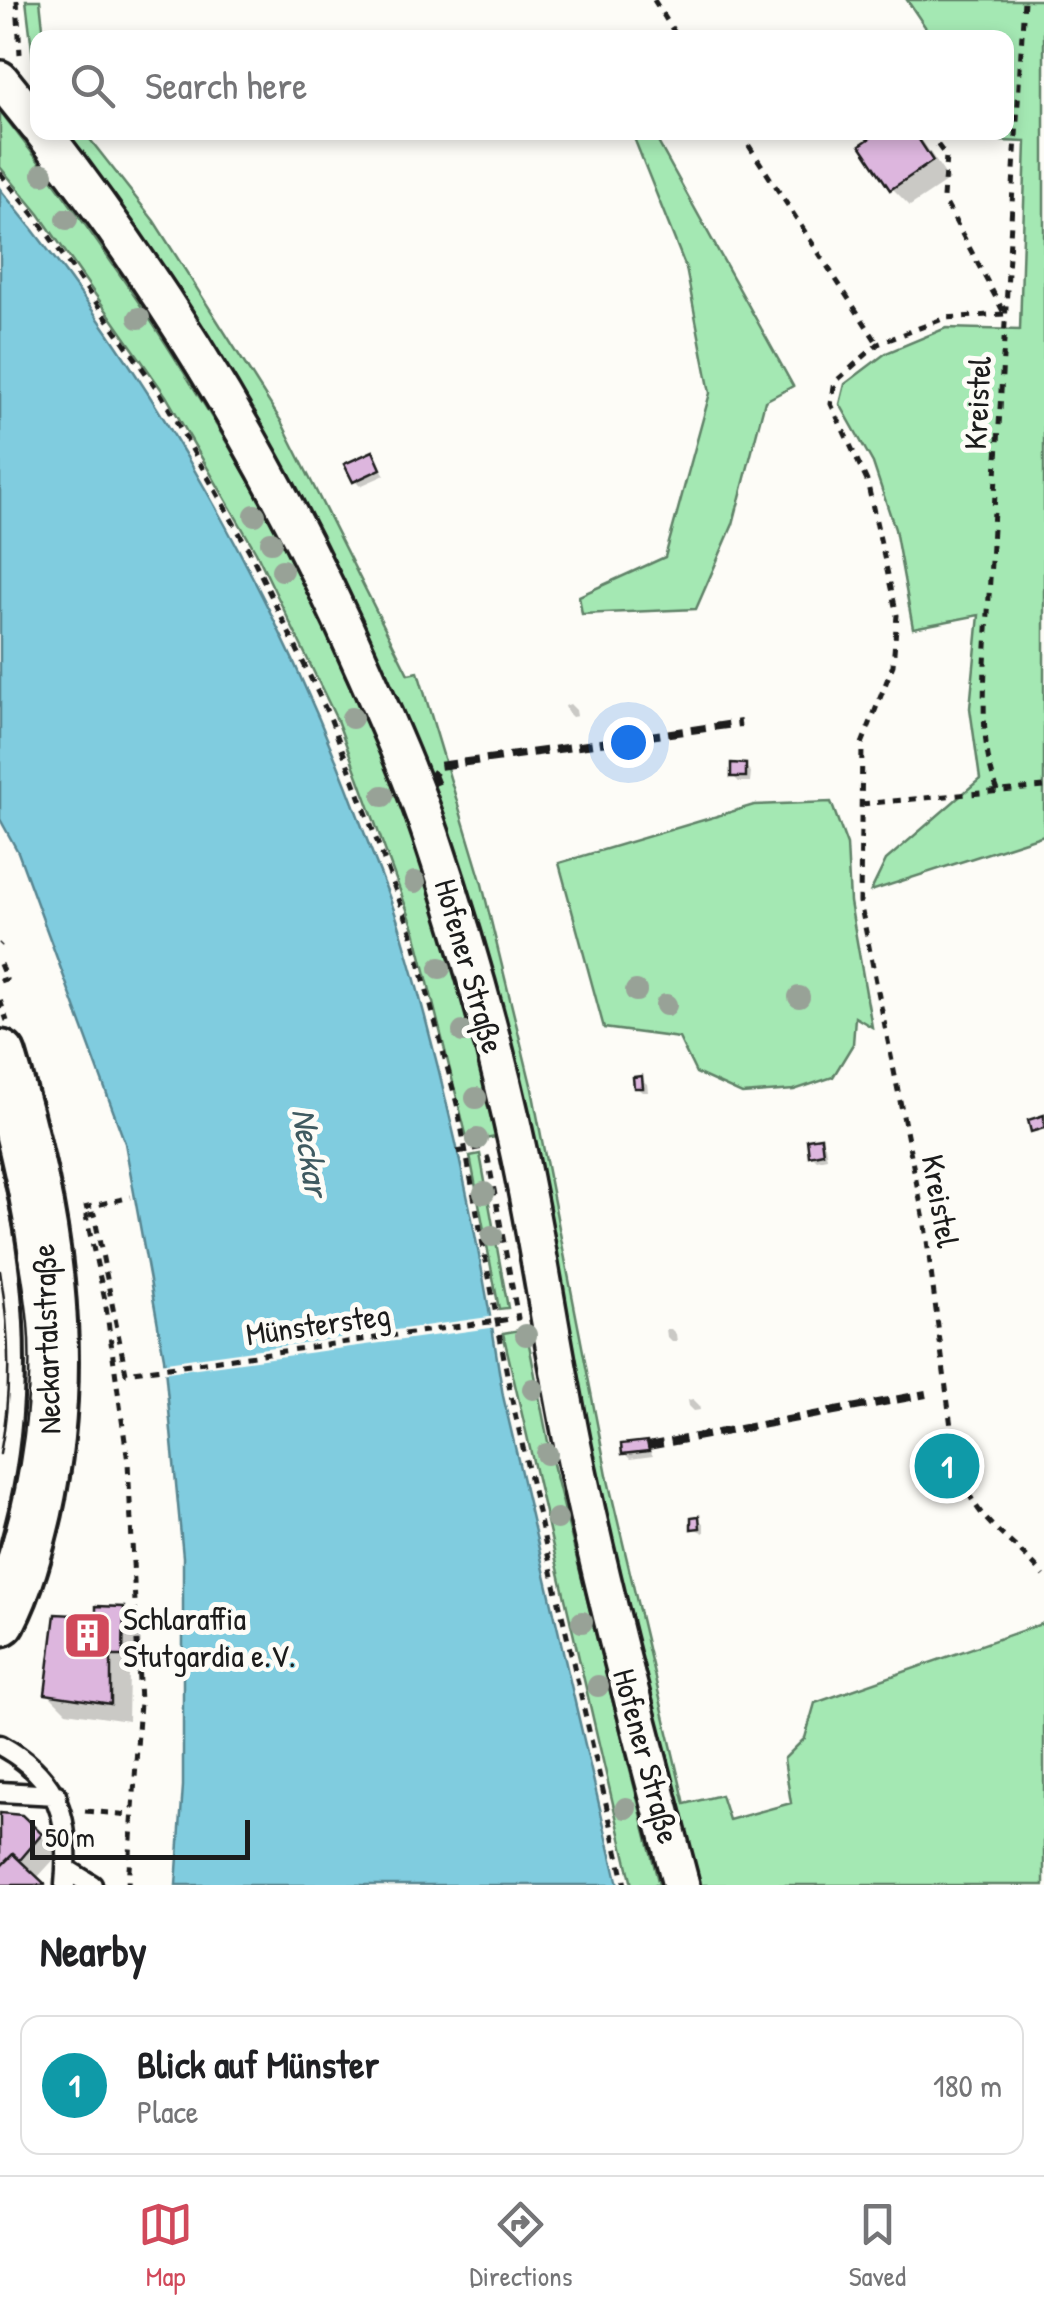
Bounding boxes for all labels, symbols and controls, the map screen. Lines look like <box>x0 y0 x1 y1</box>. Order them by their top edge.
search box <box>30 30 1014 140</box>
icon: search <box>65 58 120 113</box>
text: Search here <box>145 59 307 111</box>
street label: Kreistel <box>953 355 1001 451</box>
your location <box>603 717 654 768</box>
street label: Hofener Straße <box>425 874 515 1058</box>
water label: Neckar <box>281 1105 342 1204</box>
street label: Kreistel <box>912 1151 970 1251</box>
street label: Neckartalstraße <box>21 1243 71 1435</box>
street label: Münstersteg <box>243 1293 393 1355</box>
pin: 1 <box>914 1428 980 1504</box>
place label: Schlaraffia Stutgardia e.V. <box>123 1597 296 1677</box>
building icon: Schlaraffia Stutgardia e.V. <box>62 1610 114 1662</box>
street label: Hofener Straße <box>603 1664 691 1848</box>
scale bar <box>30 1815 250 1860</box>
text: 50 m <box>45 1818 95 1856</box>
text: Nearby <box>40 1922 147 1979</box>
text: Blick auf Münster <box>137 2038 379 2090</box>
text: 1 <box>69 2064 80 2107</box>
text: 180 m <box>933 2064 1002 2107</box>
text: Place <box>137 2090 199 2133</box>
tab: Map <box>138 2197 193 2295</box>
tab: Directions <box>469 2197 572 2295</box>
tab: Saved <box>849 2197 906 2295</box>

